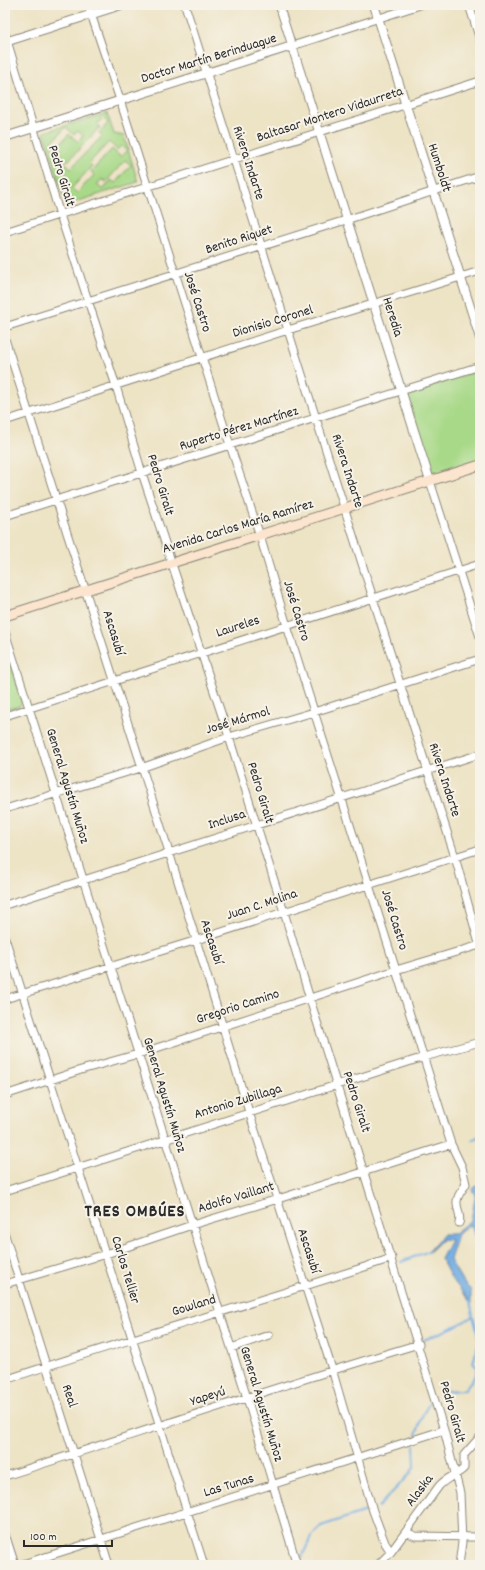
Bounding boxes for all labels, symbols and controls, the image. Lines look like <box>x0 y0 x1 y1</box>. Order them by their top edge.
street label: Doctor Martín Berinduague <box>139 29 279 89</box>
street label: Baltasar Montero Vidaurreta <box>254 82 406 148</box>
street label: Rivera Indarte <box>227 123 269 203</box>
street label: Humboldt <box>422 141 456 195</box>
street label: Pedro Giralt <box>42 143 80 209</box>
street label: Benito Riquet <box>203 220 275 260</box>
street label: José Castro <box>178 269 216 335</box>
street label: Heredia <box>376 295 408 340</box>
street label: Dionisio Coronel <box>230 300 316 344</box>
street label: Ruperto Pérez Martínez <box>177 401 301 457</box>
street label: Rivera Indarte <box>326 431 368 511</box>
street label: Pedro Giralt <box>141 452 179 518</box>
street label: Avenida Carlos María Ramírez <box>160 494 317 560</box>
street label: José Castro <box>277 578 315 644</box>
street label: Ascasubí <box>97 608 130 659</box>
street label: Laureles <box>213 610 263 643</box>
street label: José Mármol <box>204 702 273 740</box>
street label: General Agustín Muñoz <box>40 726 94 847</box>
street label: Rivera Indarte <box>423 740 465 820</box>
street label: Pedro Giralt <box>241 760 279 826</box>
street label: Inclusa <box>206 804 249 835</box>
street label: Juan C. Molina <box>224 884 300 926</box>
street label: José Castro <box>375 887 413 953</box>
street label: Ascasubí <box>194 917 228 968</box>
street label: Gregorio Camino <box>194 984 282 1030</box>
street label: General Agustín Muñoz <box>137 1035 191 1156</box>
street label: Pedro Giralt <box>337 1069 375 1135</box>
street label: Antonio Zubillaga <box>192 1079 285 1125</box>
street label: Adolfo Vaillant <box>195 1177 277 1219</box>
district label: TRES OMBÚES <box>85 1200 185 1225</box>
street label: Ascasubí <box>291 1226 325 1277</box>
street label: Carlos Tellier <box>105 1234 145 1307</box>
street label: Gowland <box>169 1290 219 1322</box>
street label: General Agustín Muñoz <box>234 1344 288 1465</box>
street label: Pedro Giralt <box>434 1379 470 1445</box>
street label: Real <box>56 1382 82 1411</box>
street label: Yapeyú <box>188 1382 228 1412</box>
street label: Las Tunas <box>201 1469 257 1503</box>
street label: Alaska <box>401 1470 439 1511</box>
scale bar <box>24 1522 112 1548</box>
text: 100 m <box>30 1529 57 1546</box>

